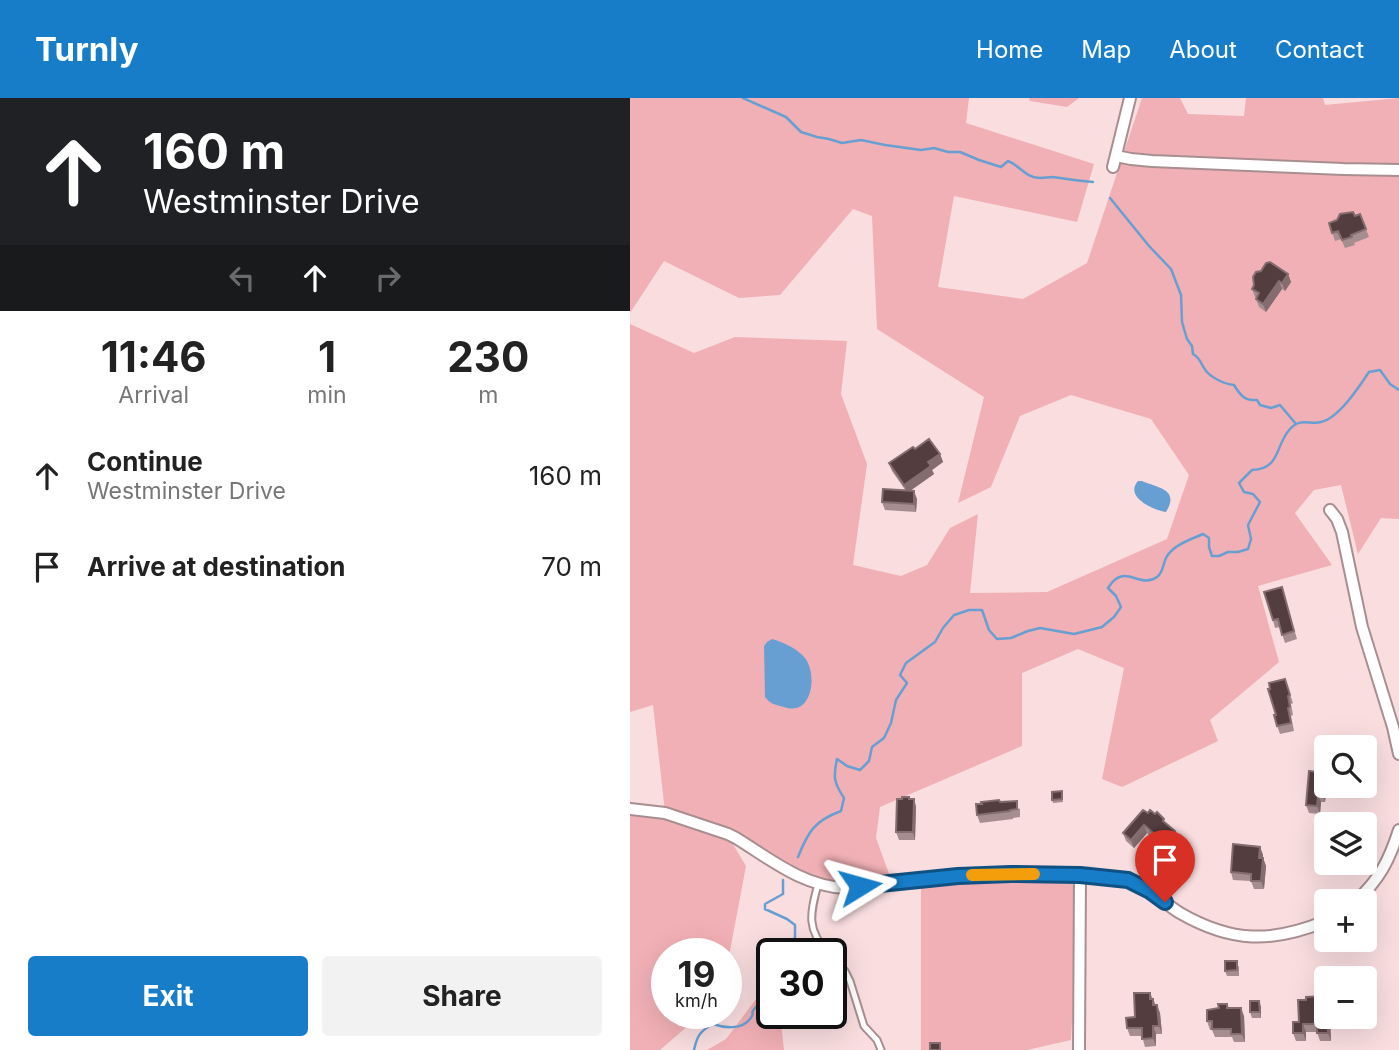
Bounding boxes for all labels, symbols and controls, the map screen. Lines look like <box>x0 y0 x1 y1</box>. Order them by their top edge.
text: Turnly <box>35 29 139 69</box>
text: Home <box>976 35 1043 64</box>
text: Map <box>1081 35 1131 64</box>
text: About <box>1169 35 1237 64</box>
text: Contact <box>1275 35 1364 64</box>
text: 160 m <box>143 122 285 181</box>
icon: ahead <box>28 126 119 217</box>
text: Westminster Drive <box>143 182 420 221</box>
icon: left <box>223 259 261 297</box>
icon: ahead <box>296 259 334 297</box>
icon: right <box>369 259 407 297</box>
text: 11:46 <box>101 331 207 382</box>
text: 1 <box>318 331 336 382</box>
text: 230 <box>447 331 529 382</box>
text: Arrival <box>118 381 189 409</box>
text: min <box>307 381 347 409</box>
text: m <box>478 381 498 409</box>
text: Continue <box>87 446 203 477</box>
icon: ahead <box>28 457 66 495</box>
text: 160 m <box>529 460 602 491</box>
text: Westminster Drive <box>87 477 286 505</box>
icon: arrive <box>28 548 66 586</box>
text: Arrive at destination <box>87 551 346 582</box>
text: 70 m <box>541 551 602 582</box>
map controls <box>1314 735 1377 1029</box>
button: search <box>1314 735 1377 798</box>
button: layers <box>1314 812 1377 875</box>
pin <box>1135 830 1195 902</box>
icon: arrive <box>1146 841 1184 879</box>
position arrow <box>823 849 897 923</box>
button: + <box>1314 889 1377 952</box>
speed limit sign: 30 <box>756 938 847 1029</box>
text: 19 <box>678 953 715 995</box>
button: Exit <box>28 956 308 1036</box>
button: Share <box>322 956 602 1036</box>
button: − <box>1314 966 1377 1029</box>
text: km/h <box>675 990 718 1011</box>

